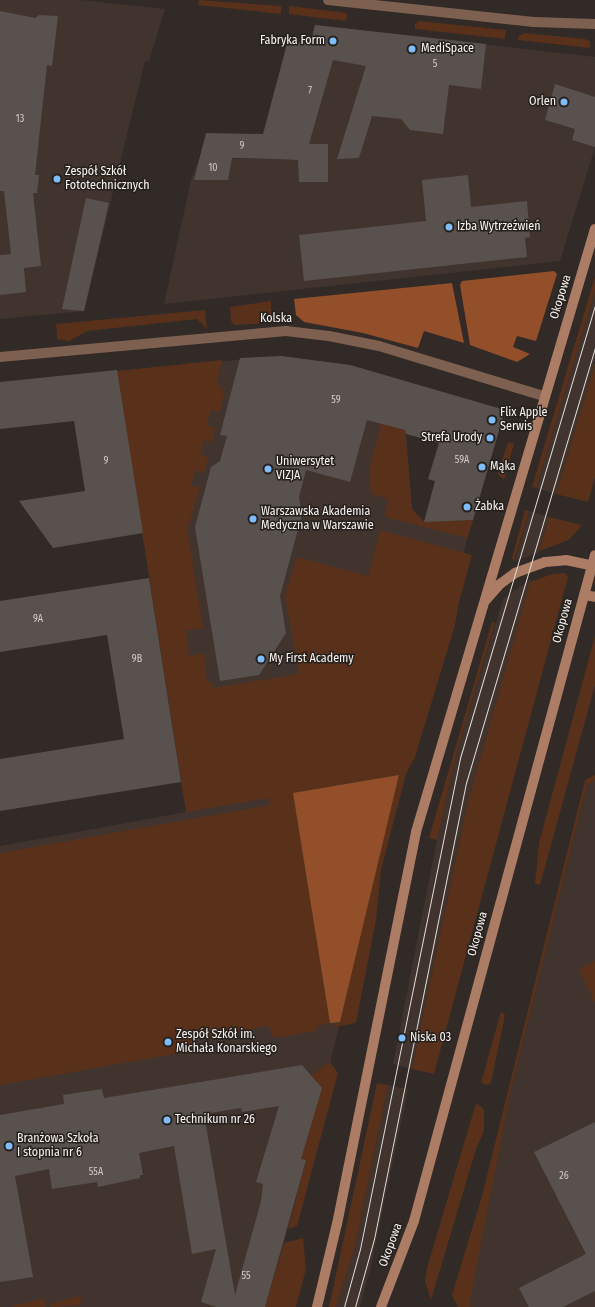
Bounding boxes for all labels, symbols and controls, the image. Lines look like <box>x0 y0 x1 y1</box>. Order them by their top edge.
place label: Fabryka Form <box>260 34 325 48</box>
marker: Fabryka Form <box>328 36 338 46</box>
place label: MediSpace <box>421 42 474 56</box>
marker: MediSpace <box>406 43 418 55</box>
house number: 5 <box>433 59 437 71</box>
house number: 7 <box>308 86 312 98</box>
place label: Orlen <box>529 95 556 109</box>
marker: Orlen <box>559 97 569 107</box>
house number: 13 <box>16 114 24 126</box>
house number: 9 <box>240 141 244 153</box>
house number: 10 <box>208 163 218 175</box>
place label: Zespół Szkół Fototechnicznych <box>65 165 150 193</box>
marker: Zespół Szkół Fototechnicznych <box>52 174 62 184</box>
place label: Izba Wytrzeźwień <box>457 220 541 234</box>
marker: Izba Wytrzeźwień <box>444 222 454 232</box>
street label: Okopowa <box>547 273 575 321</box>
street label: Kolska <box>260 312 292 326</box>
house number: 59 <box>331 395 341 407</box>
place label: Flix Apple Serwis <box>500 406 548 434</box>
marker: Flix Apple Serwis <box>487 415 497 425</box>
place label: Strefa Urody <box>421 431 482 445</box>
marker: Strefa Urody <box>485 433 495 443</box>
place label: Uniwersytet VIZJA <box>276 455 334 483</box>
house number: 59A <box>455 455 469 467</box>
house number: 9 <box>104 456 108 468</box>
place label: Mąka <box>490 460 516 474</box>
marker: Mąka <box>477 462 487 472</box>
marker: Uniwersytet VIZJA <box>263 464 273 474</box>
place label: Żabka <box>475 500 504 514</box>
marker: Żabka <box>462 502 472 512</box>
place label: Warszawska Akademia Medyczna w Warszawie <box>261 505 374 533</box>
marker: Warszawska Akademia Medyczna w Warszawie <box>248 514 258 524</box>
street label: Okopowa <box>550 597 576 645</box>
house number: 9A <box>33 614 43 626</box>
place label: My First Academy <box>269 652 354 666</box>
house number: 9B <box>132 654 142 666</box>
marker: My First Academy <box>256 654 266 664</box>
street label: Okopowa <box>465 910 491 958</box>
place label: Zespół Szkół im. Michała Konarskiego <box>176 1028 277 1056</box>
place label: Niska 03 <box>410 1031 451 1045</box>
marker: Niska 03 <box>397 1033 407 1043</box>
marker: Zespół Szkół im. Michała Konarskiego <box>163 1037 173 1047</box>
place label: Technikum nr 26 <box>175 1113 255 1127</box>
marker: Technikum nr 26 <box>162 1115 172 1125</box>
place label: Branżowa Szkoła I stopnia nr 6 <box>17 1132 99 1160</box>
marker: Branżowa Szkoła I stopnia nr 6 <box>4 1141 14 1151</box>
house number: 55A <box>89 1167 103 1179</box>
house number: 26 <box>559 1171 569 1183</box>
street label: Okopowa <box>376 1221 406 1269</box>
house number: 55 <box>241 1271 251 1283</box>

